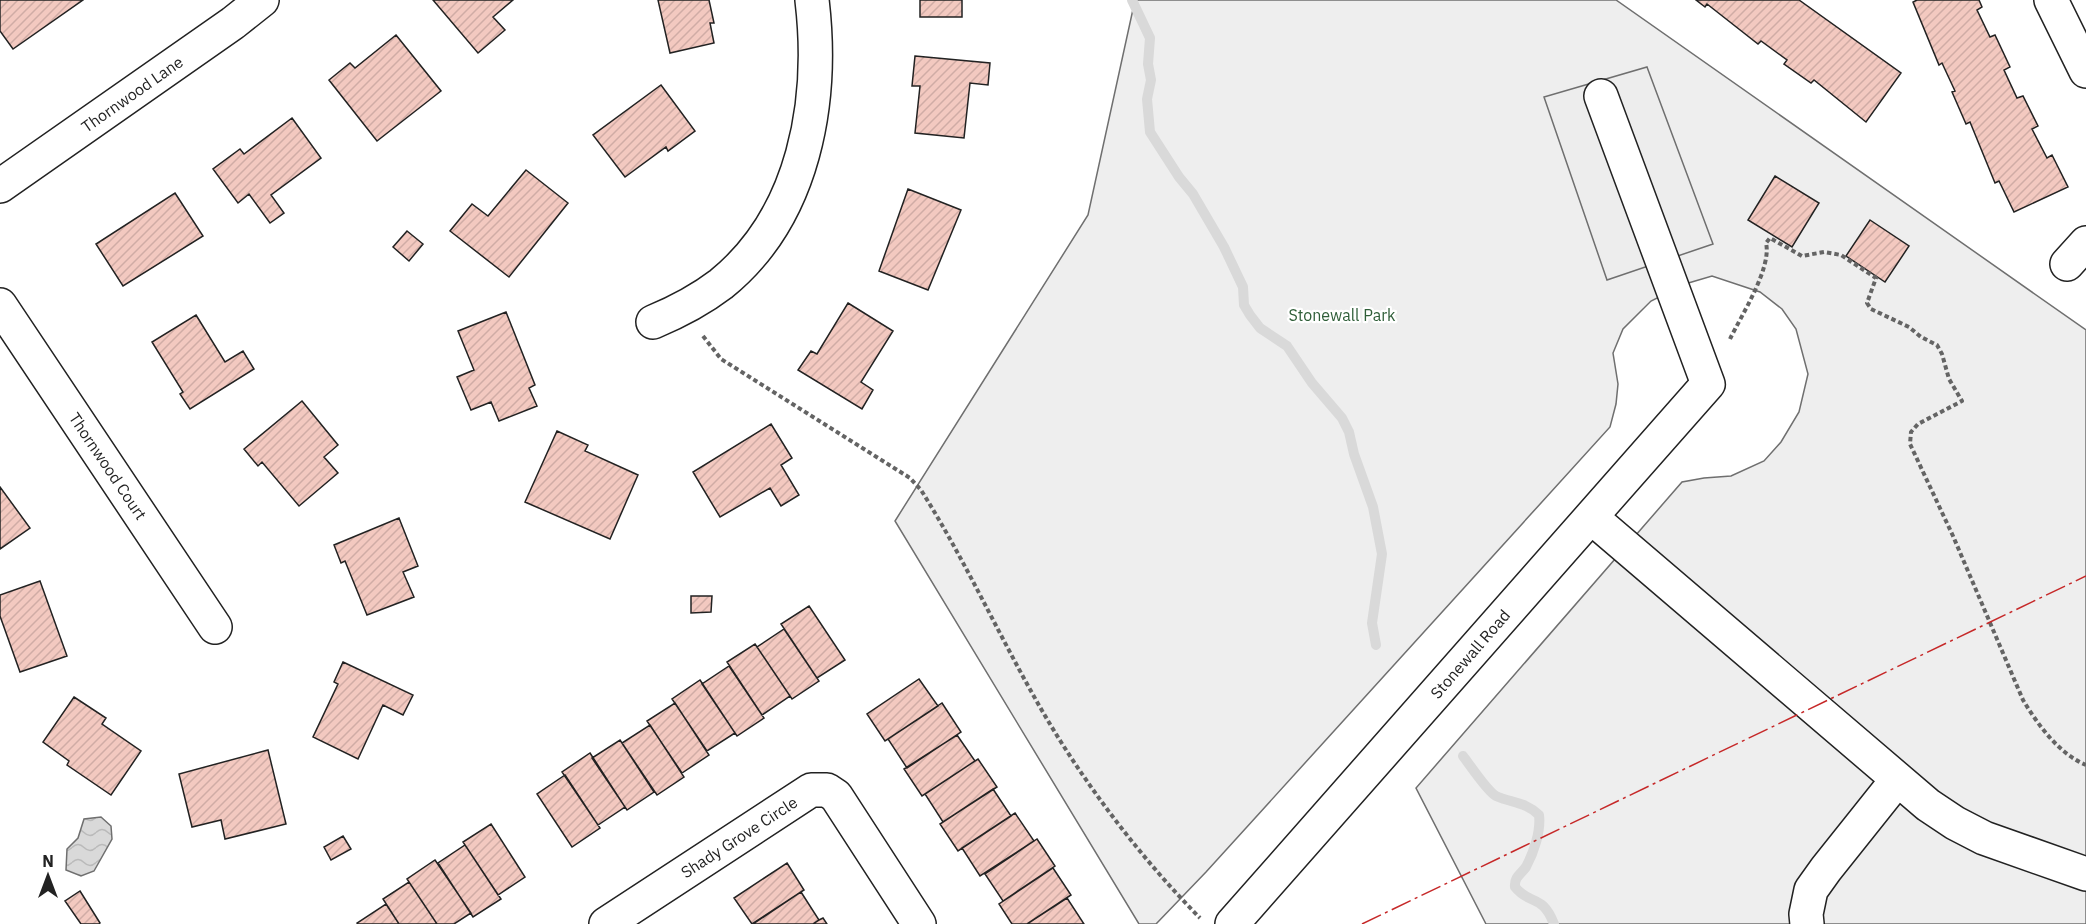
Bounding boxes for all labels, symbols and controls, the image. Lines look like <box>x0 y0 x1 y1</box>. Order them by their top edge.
street label: Thornwood Lane <box>77 51 187 137</box>
park label: Stonewall Park <box>1288 305 1396 325</box>
street label: Thornwood Court <box>65 409 151 523</box>
street label: Stonewall Road <box>1426 605 1514 703</box>
street label: Shady Grove Circle <box>677 792 801 882</box>
north arrow <box>18 846 78 906</box>
text: N <box>42 851 54 871</box>

